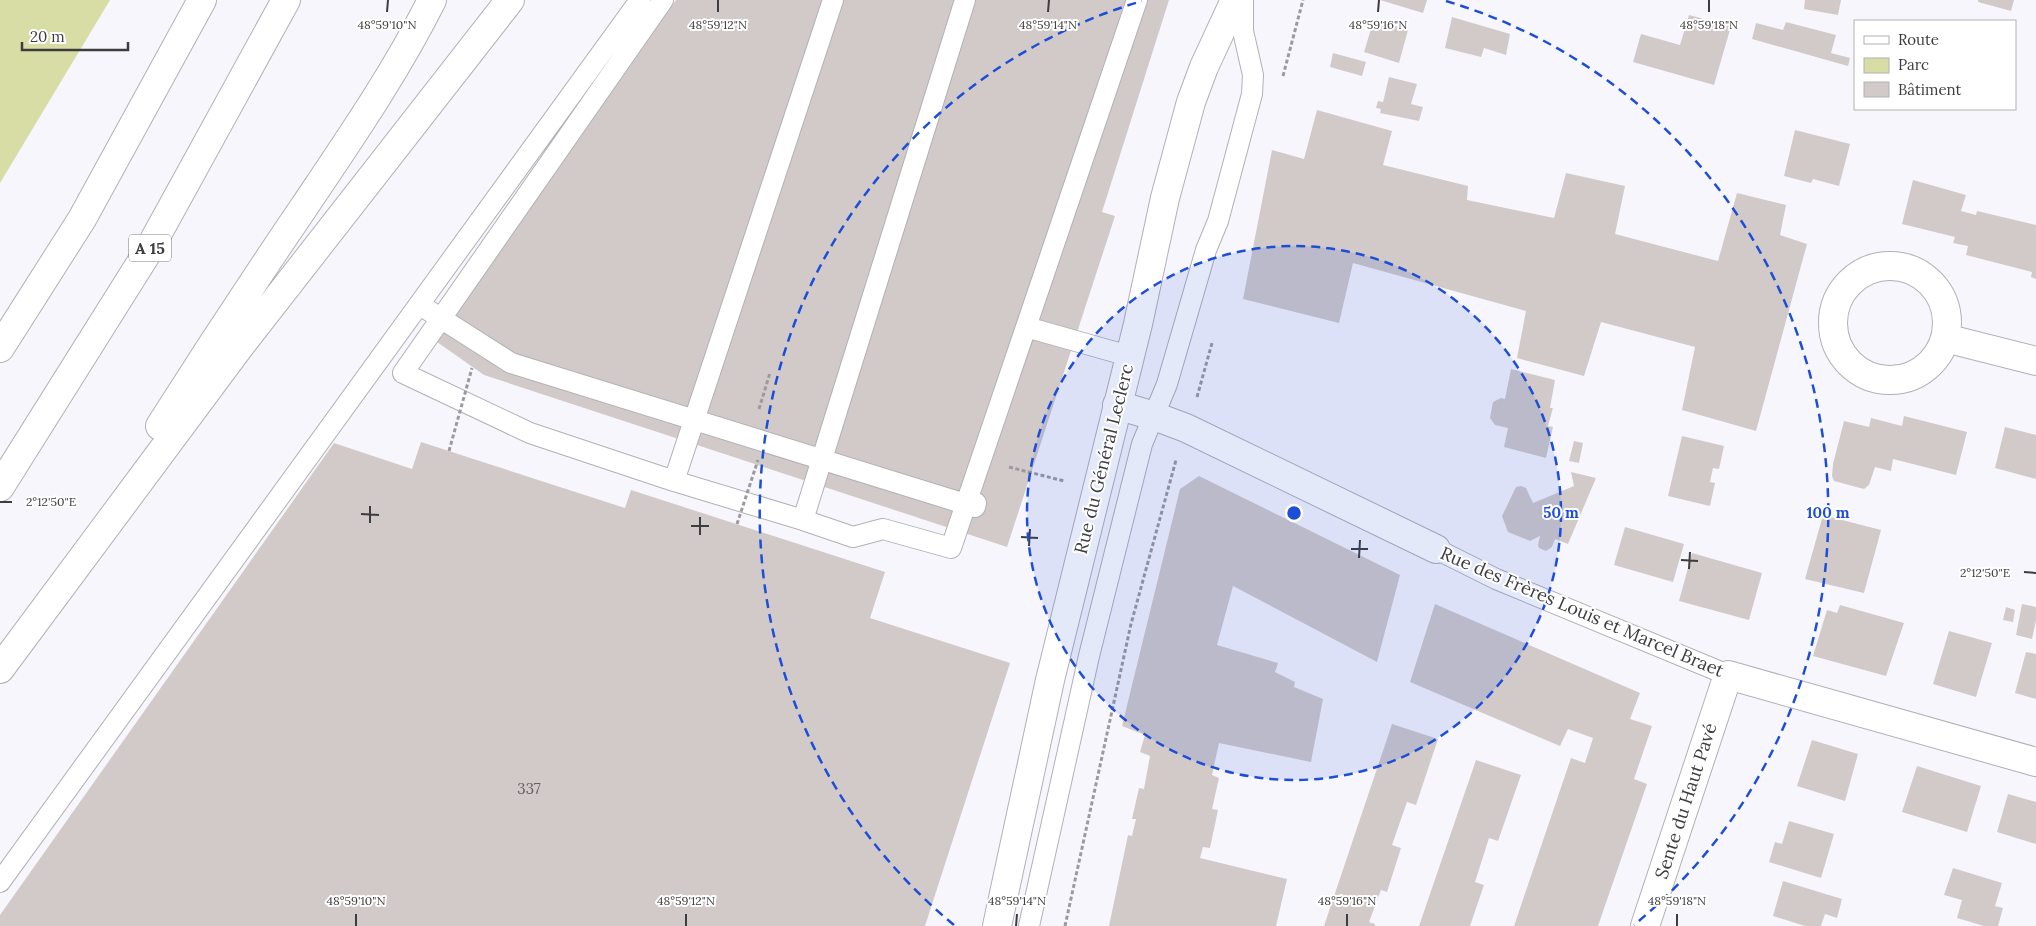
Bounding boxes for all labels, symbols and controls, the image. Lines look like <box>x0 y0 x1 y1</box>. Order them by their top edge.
text: 48°59'10"N <box>357 17 417 32</box>
text: 48°59'12"N <box>689 17 747 32</box>
text: 48°59'14"N <box>1019 17 1077 32</box>
text: 48°59'16"N <box>1349 17 1407 32</box>
text: 48°59'18"N <box>1680 17 1738 32</box>
scale bar <box>22 20 129 52</box>
legend <box>1854 20 2016 110</box>
text: 20 m <box>30 27 65 46</box>
text: Route <box>1898 30 1939 49</box>
text: Parc <box>1898 55 1929 74</box>
text: Bâtiment <box>1898 80 1961 99</box>
road number: A 15 <box>129 234 171 262</box>
street label: Rue du Général Leclerc <box>1069 361 1138 556</box>
text: 2°12'50"E <box>26 494 76 509</box>
text: 50 m <box>1543 503 1579 522</box>
text: 100 m <box>1807 503 1850 522</box>
centre of rings <box>1285 504 1303 522</box>
street label: Rue des Frères Louis et Marcel Braet <box>1437 541 1727 682</box>
text: 2°12'50"E <box>1960 565 2010 580</box>
street label: Sente du Haut Pavé <box>1649 720 1722 882</box>
house number: 337 <box>517 779 541 798</box>
text: 48°59'10"N <box>326 893 386 908</box>
text: 48°59'12"N <box>657 893 715 908</box>
text: 48°59'14"N <box>988 893 1046 908</box>
text: 48°59'16"N <box>1318 893 1376 908</box>
text: 48°59'18"N <box>1648 893 1706 908</box>

